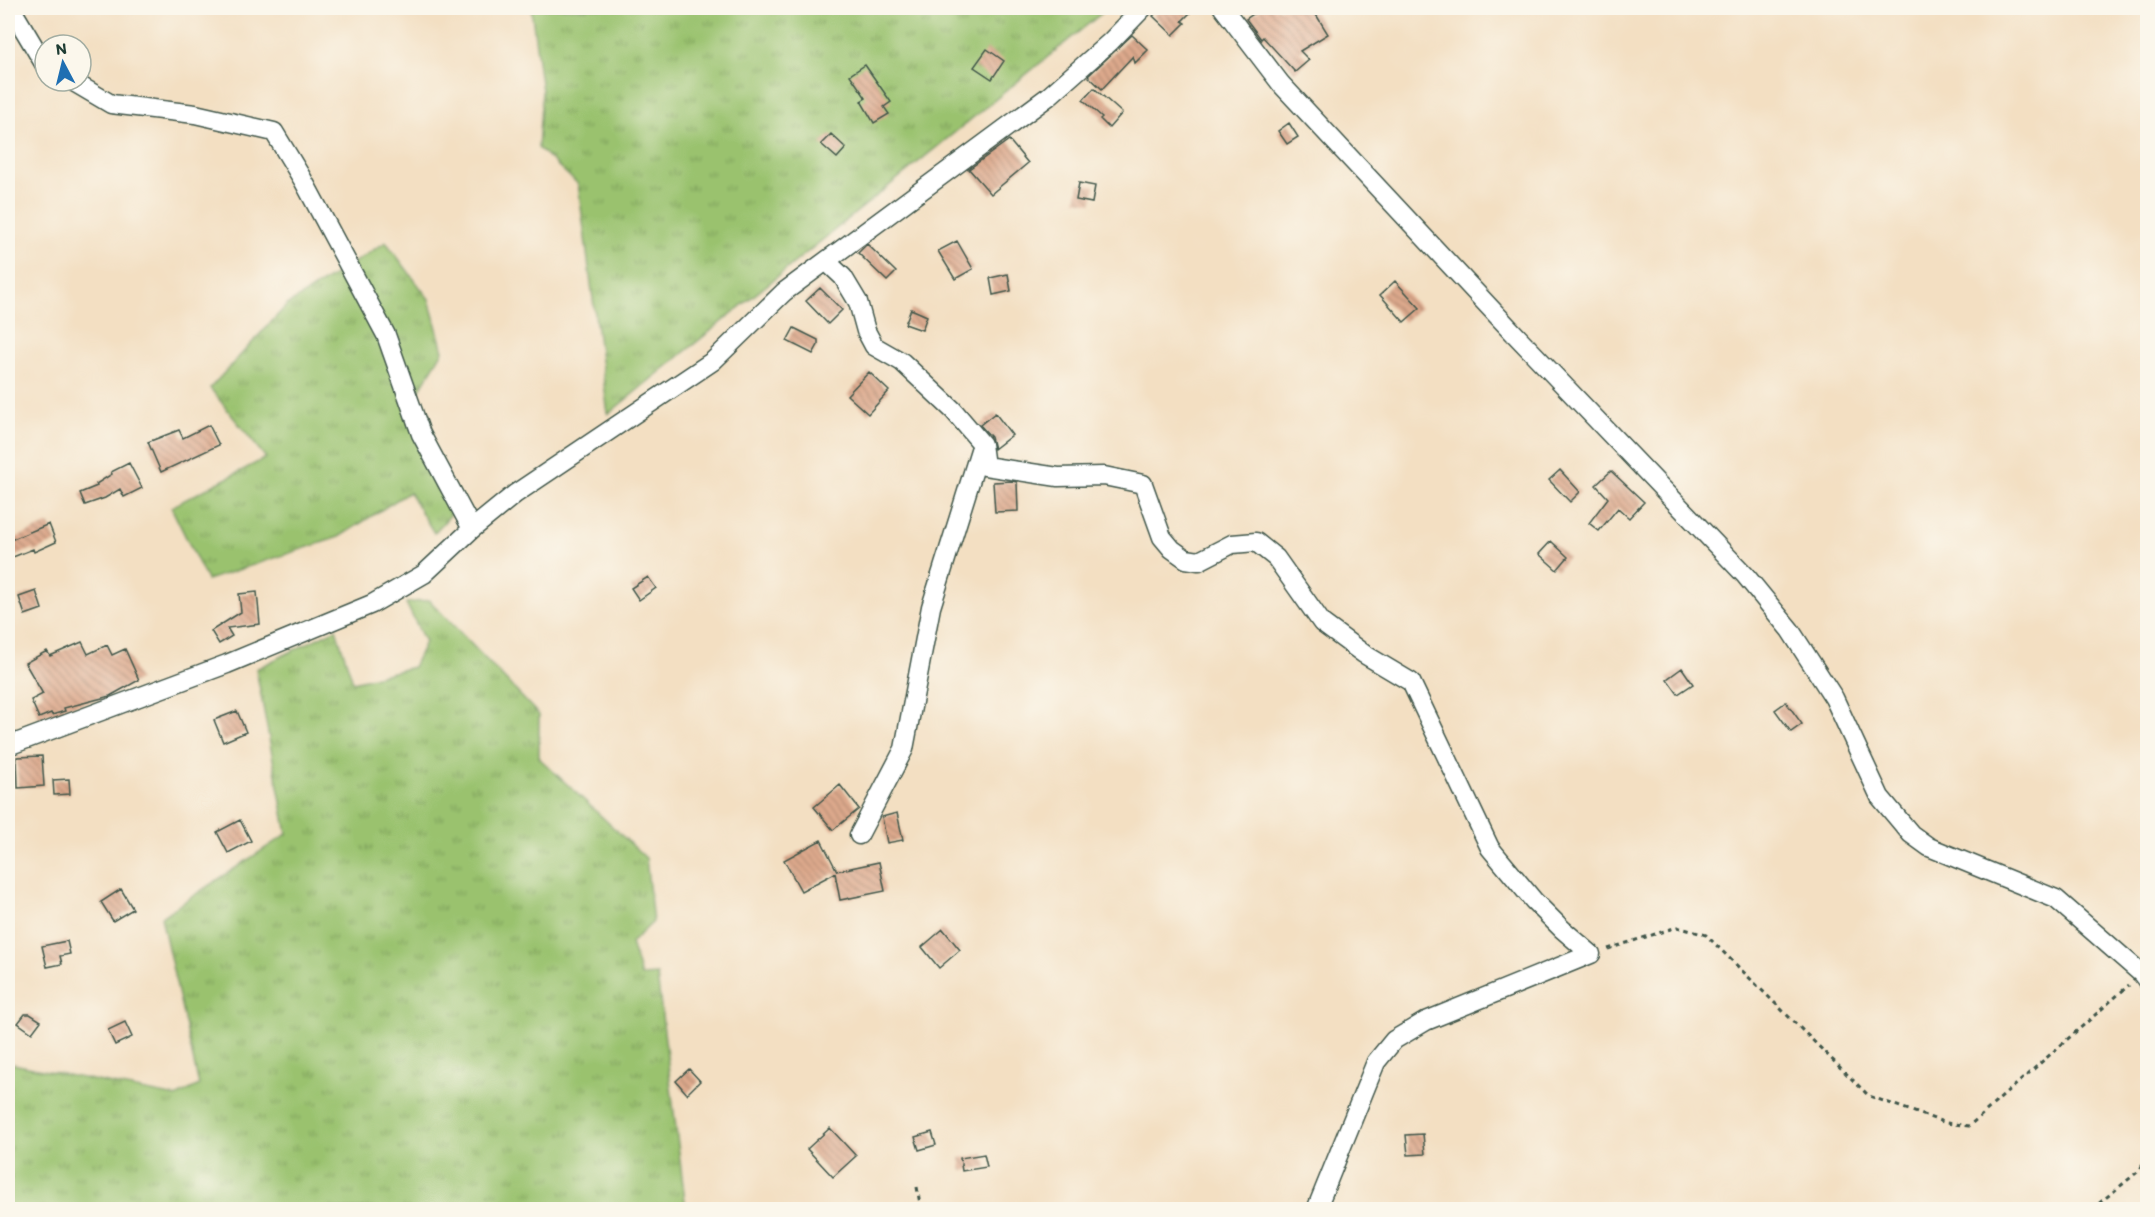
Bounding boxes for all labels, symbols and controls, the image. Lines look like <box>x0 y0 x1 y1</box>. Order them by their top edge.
north arrow <box>33 33 93 93</box>
text: N <box>55 39 68 59</box>

